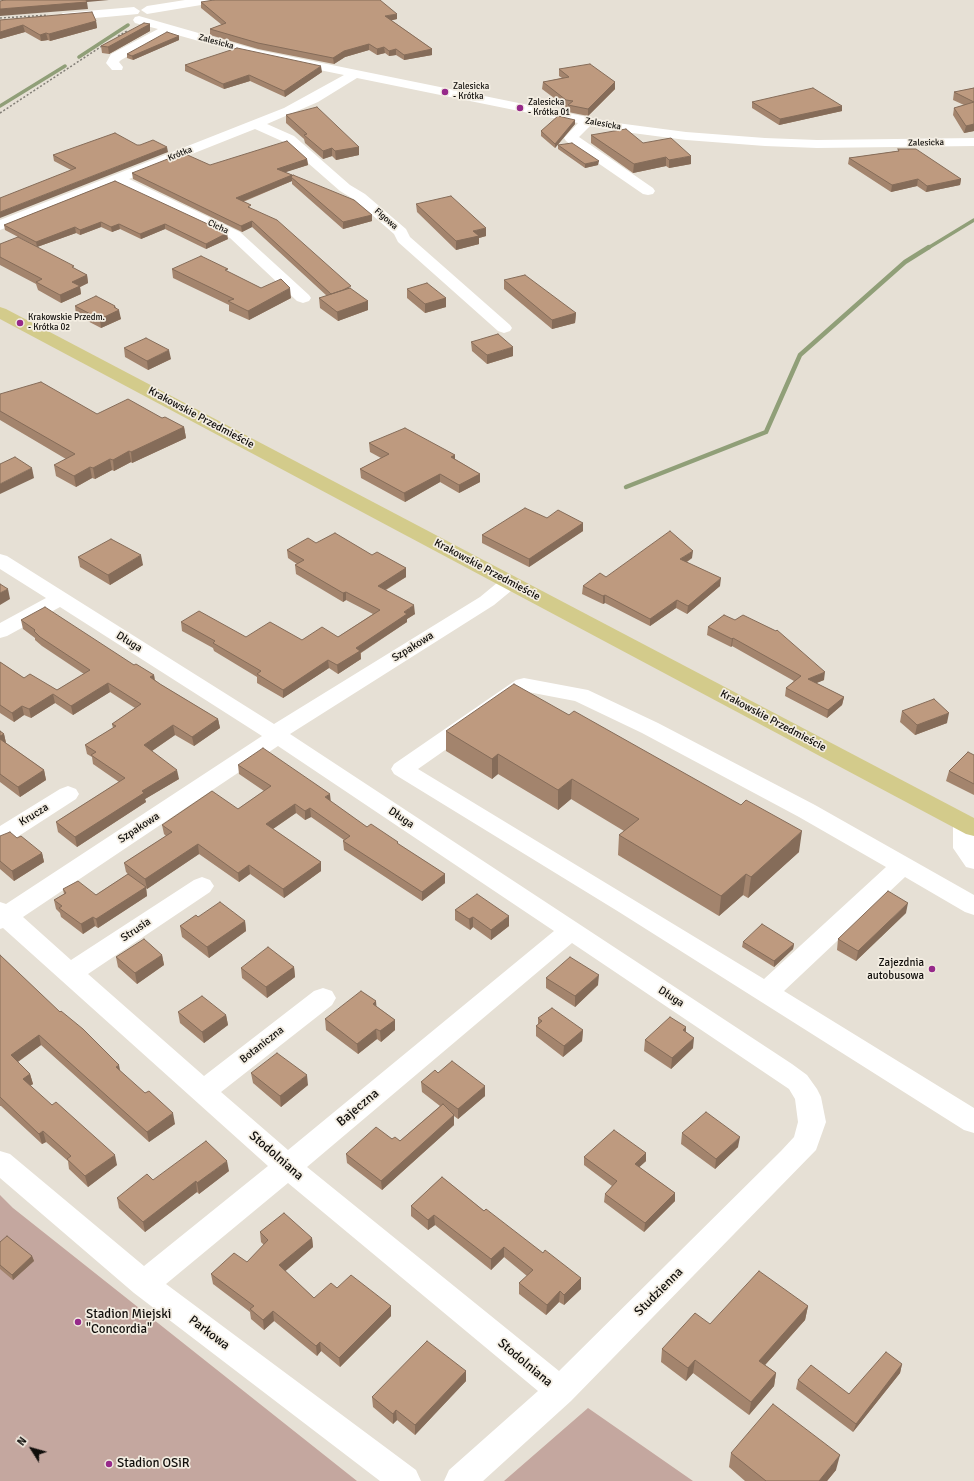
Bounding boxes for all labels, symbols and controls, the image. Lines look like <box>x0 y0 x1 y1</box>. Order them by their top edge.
street label: Zalesicka <box>197 32 235 52</box>
place label: Zalesicka - Krótka <box>453 82 489 103</box>
marker: Zalesicka - Krótka <box>440 87 450 97</box>
place label: Zalesicka - Krótka 01 <box>528 98 570 119</box>
marker: Zalesicka - Krótka 01 <box>515 103 525 113</box>
street label: Zalesicka <box>584 116 622 132</box>
street label: Zalesicka <box>908 137 944 149</box>
street label: Krótka <box>166 144 194 164</box>
street label: Figowa <box>372 206 400 232</box>
street label: Cicha <box>206 218 230 236</box>
place label: Krakowskie Przedm. - Krótka 02 <box>28 313 105 334</box>
marker: Krakowskie Przedm. - Krótka 02 <box>15 318 25 328</box>
street label: Krakowskie Przedmieście <box>146 384 256 452</box>
street label: Krakowskie Przedmieście <box>432 536 542 604</box>
street label: Długa <box>114 629 144 655</box>
street label: Szpakowa <box>390 629 436 665</box>
street label: Krakowskie Przedmieście <box>718 687 828 755</box>
street label: Krucza <box>17 801 51 829</box>
street label: Długa <box>386 805 416 831</box>
street label: Szpakowa <box>116 810 162 846</box>
street label: Strusia <box>118 915 154 945</box>
place label: Zajezdnia autobusowa <box>867 956 924 982</box>
marker: Zajezdnia autobusowa <box>927 964 937 974</box>
street label: Długa <box>656 984 686 1010</box>
street label: Botaniczna <box>237 1024 287 1066</box>
street label: Bajeczna <box>334 1086 382 1130</box>
street label: Stodolniana <box>246 1128 306 1184</box>
street label: Studzienna <box>631 1264 687 1320</box>
place label: Stadion Miejski "Concordia" <box>86 1307 171 1338</box>
street label: Parkowa <box>185 1313 233 1353</box>
marker: Stadion Miejski "Concordia" <box>73 1317 83 1327</box>
street label: Stodolniana <box>494 1336 556 1390</box>
north arrow <box>12 1429 52 1469</box>
text: N <box>15 1435 30 1448</box>
place label: Stadion OSiR <box>117 1456 189 1472</box>
marker: Stadion OSiR <box>104 1459 114 1469</box>

